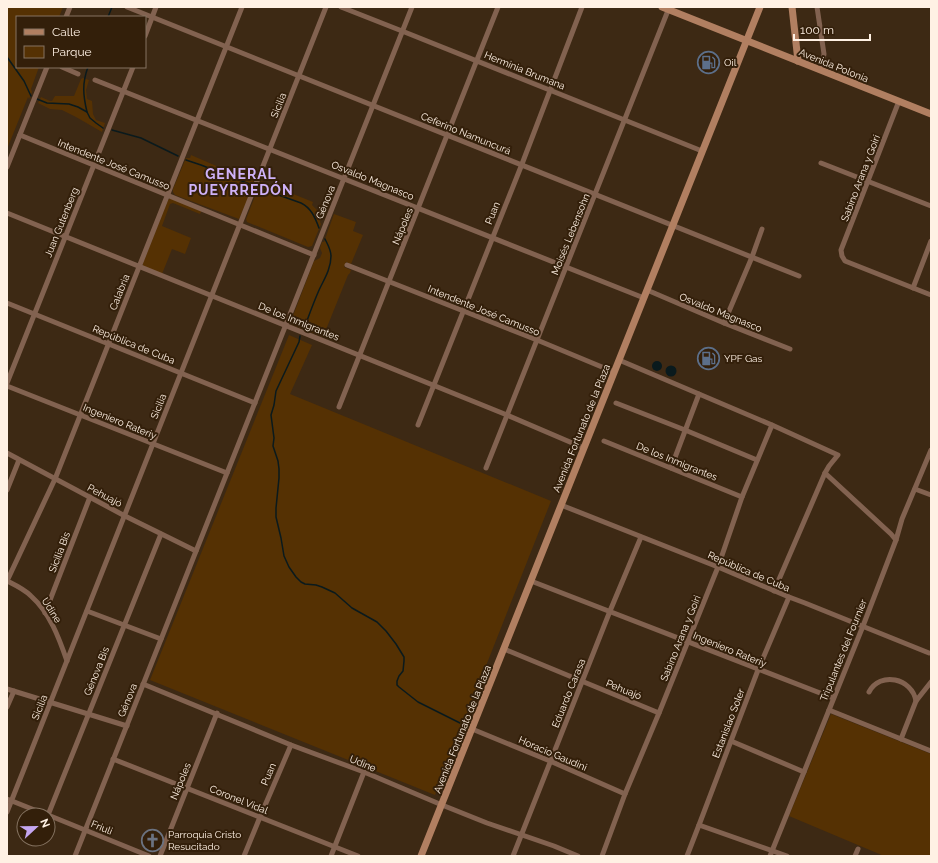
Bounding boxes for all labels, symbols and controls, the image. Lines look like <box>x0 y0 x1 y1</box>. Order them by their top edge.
legend <box>16 16 146 68</box>
scale bar <box>794 16 870 42</box>
text: 100 m <box>800 23 834 37</box>
text: Calle <box>52 25 80 39</box>
text: Parque <box>52 45 92 59</box>
street label: Avenida Polonia <box>797 47 870 84</box>
street label: Herminia Brumana <box>483 49 567 92</box>
fuel station icon: Oil <box>696 49 722 75</box>
place label: Oil <box>724 57 737 68</box>
street label: Sicilia <box>268 91 288 119</box>
street label: Ceferino Namuncurá <box>419 110 512 157</box>
street label: Sabino Arana y Goiri <box>839 133 882 223</box>
street label: Intendente José Camusso <box>56 137 171 192</box>
street label: Osvaldo Magnasco <box>330 159 416 202</box>
district label: GENERAL PUEYRREDÓN <box>188 166 294 198</box>
street label: Génova <box>314 184 337 221</box>
street label: Juan Gutenberg <box>42 186 80 259</box>
street label: Moisés Lebensohn <box>549 192 592 276</box>
street label: Puan <box>483 200 502 226</box>
street label: Nápoles <box>390 206 415 246</box>
street label: Calabria <box>107 273 132 312</box>
street label: Intendente José Camusso <box>426 283 541 338</box>
street label: Osvaldo Magnasco <box>678 291 764 334</box>
street label: De los Inmigrantes <box>257 300 341 343</box>
street label: República de Cuba <box>91 323 177 366</box>
fuel station icon: YPF Gas <box>695 345 721 371</box>
place label: YPF Gas <box>724 353 763 364</box>
street label: Avenida Fortunato de la Plaza <box>551 363 612 494</box>
street label: Sicilia <box>148 392 168 420</box>
street label: Ingeniero Rateriy <box>81 402 159 441</box>
street label: De los Inmigrantes <box>635 440 719 483</box>
street label: Pehuajó <box>86 482 124 509</box>
street label: Sicilia Bis <box>47 530 72 574</box>
street label: República de Cuba <box>706 549 791 594</box>
street label: Sabino Arana y Goiri <box>658 594 703 683</box>
street label: Udine <box>39 596 64 625</box>
street label: Tripulantes del Fournier <box>818 597 869 703</box>
street label: Ingeniero Rateriy <box>691 630 769 669</box>
street label: Génova Bis <box>82 645 111 697</box>
street label: Eduardo Carasa <box>550 657 587 729</box>
street label: Avenida Fortunato de la Plaza <box>432 664 493 795</box>
street label: Pehuajó <box>604 677 643 702</box>
street label: Génova <box>116 682 139 719</box>
street label: Estanislao Soler <box>710 687 747 759</box>
street label: Sicilia <box>29 693 49 721</box>
street label: Horacio Gaudini <box>517 734 589 773</box>
street label: Udine <box>348 753 378 774</box>
street label: Nápoles <box>168 761 193 801</box>
street label: Puan <box>259 761 278 787</box>
street label: Coronel Vidal <box>208 783 270 816</box>
north arrow <box>16 807 56 847</box>
text: N <box>37 817 52 830</box>
street label: Friuli <box>90 818 114 837</box>
church icon: Parroquia Cristo Resucitado <box>139 827 165 853</box>
place label: Parroquia Cristo Resucitado <box>168 829 241 852</box>

